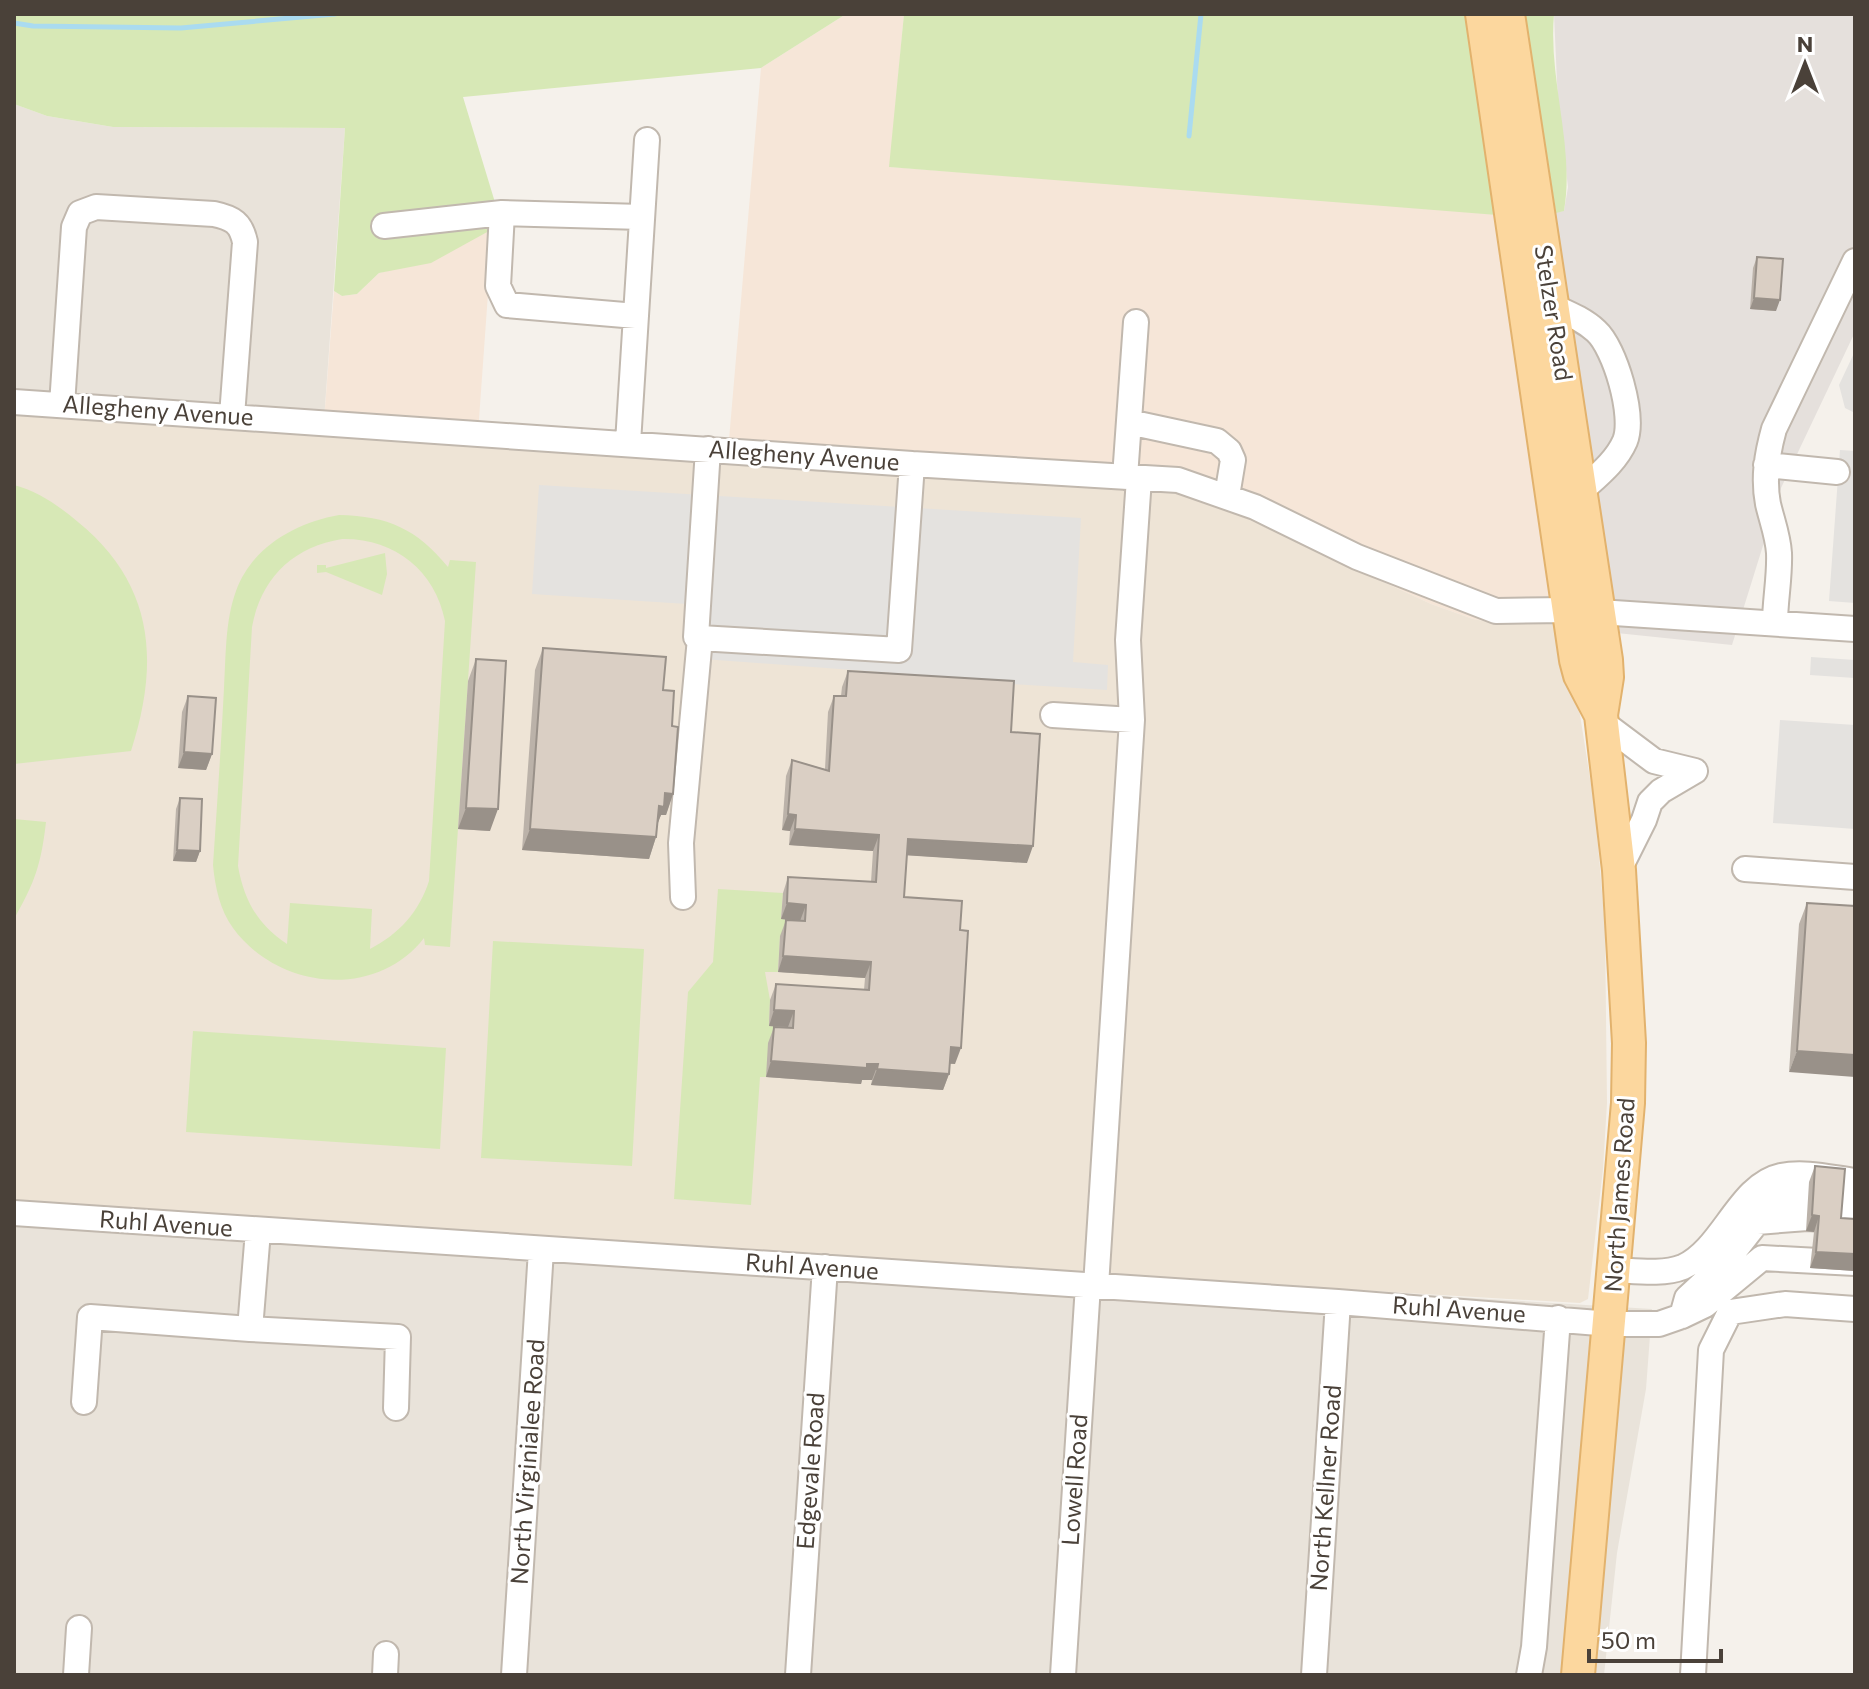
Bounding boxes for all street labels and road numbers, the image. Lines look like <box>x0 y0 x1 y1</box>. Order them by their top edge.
street label: Stelzer Road <box>1529 243 1580 383</box>
street label: Allegheny Avenue <box>62 388 255 431</box>
street label: Allegheny Avenue <box>708 433 901 476</box>
street label: North James Road <box>1597 1097 1640 1293</box>
street label: Ruhl Avenue <box>98 1203 234 1242</box>
street label: Ruhl Avenue <box>744 1246 880 1285</box>
street label: Ruhl Avenue <box>1391 1289 1527 1328</box>
street label: North Virginialee Road <box>503 1338 550 1586</box>
street label: North Kellner Road <box>1303 1384 1346 1592</box>
street label: Edgevale Road <box>790 1391 829 1550</box>
street label: Lowell Road <box>1054 1413 1093 1547</box>

